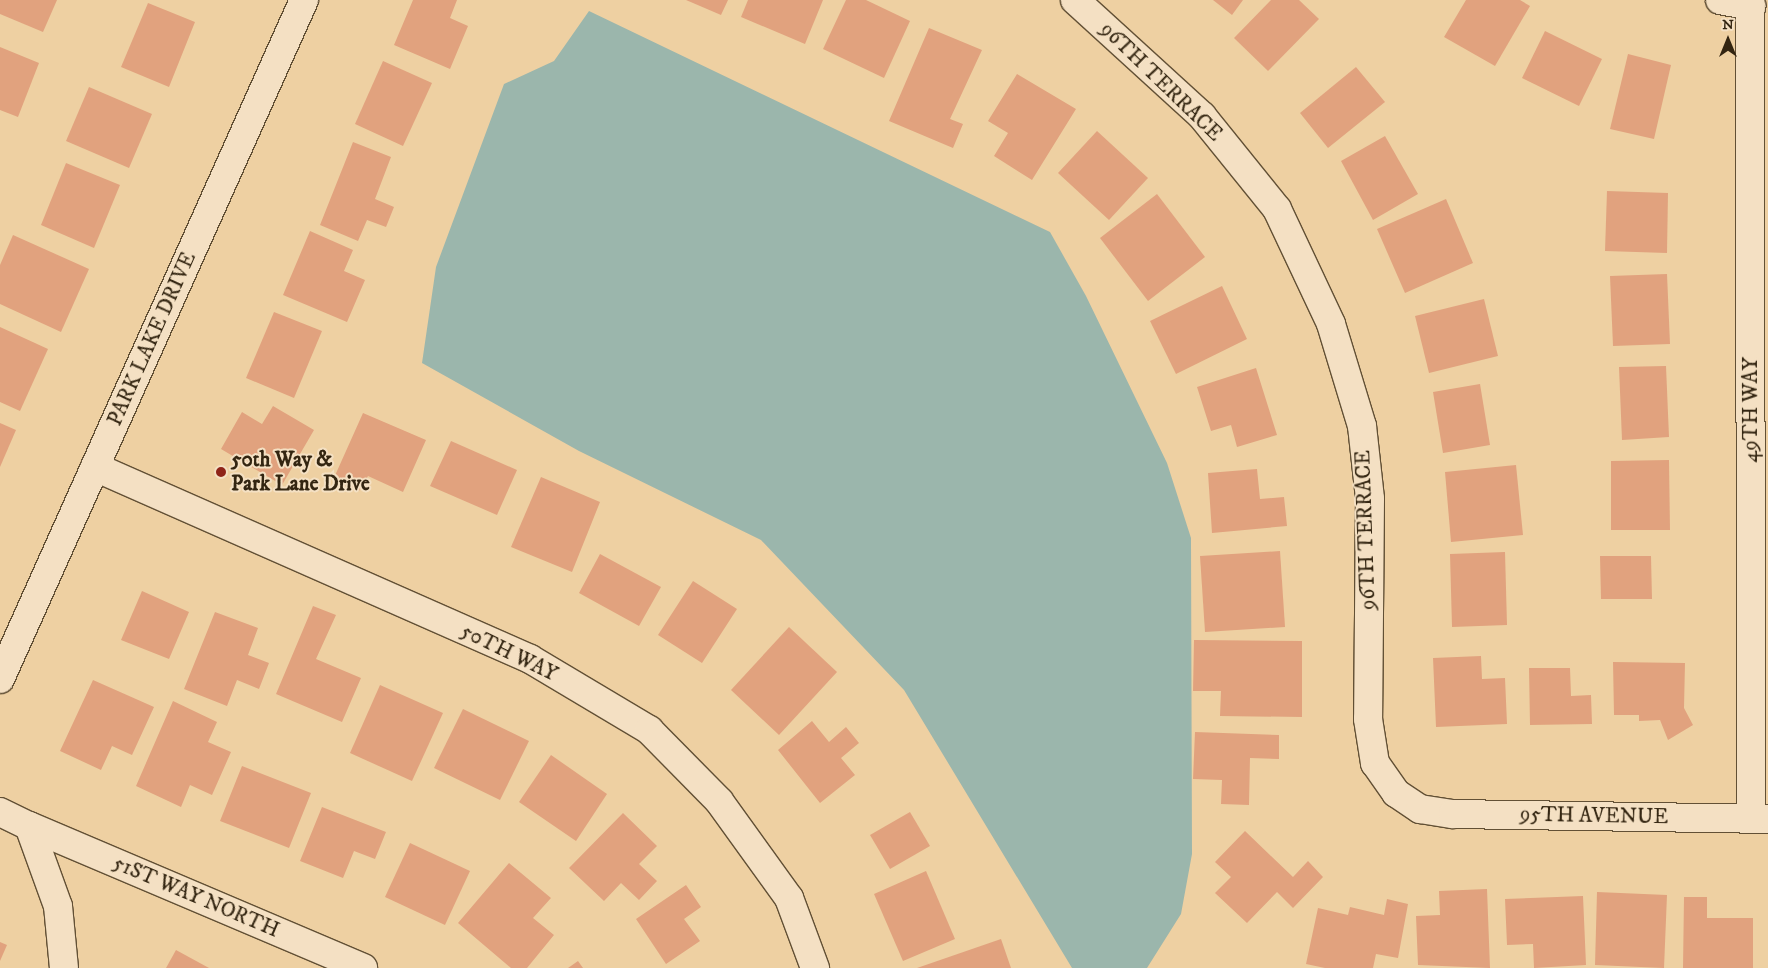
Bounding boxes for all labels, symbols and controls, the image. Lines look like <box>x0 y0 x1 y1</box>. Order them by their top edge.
north arrow <box>1703 15 1753 65</box>
text: N <box>1722 16 1734 34</box>
street label: 96TH TERRACE <box>1095 17 1227 147</box>
street label: PARK LAKE DRIVE <box>102 248 202 430</box>
street label: 49TH WAY <box>1738 357 1764 463</box>
place label: 50th Way & Park Lane Drive <box>231 447 370 497</box>
street label: 96TH TERRACE <box>1351 450 1381 610</box>
marker: 50th Way & Park Lane Drive <box>215 466 227 478</box>
street label: 50TH WAY <box>456 619 562 687</box>
street label: 95TH AVENUE <box>1520 802 1668 830</box>
street label: 51ST WAY NORTH <box>109 851 283 943</box>

